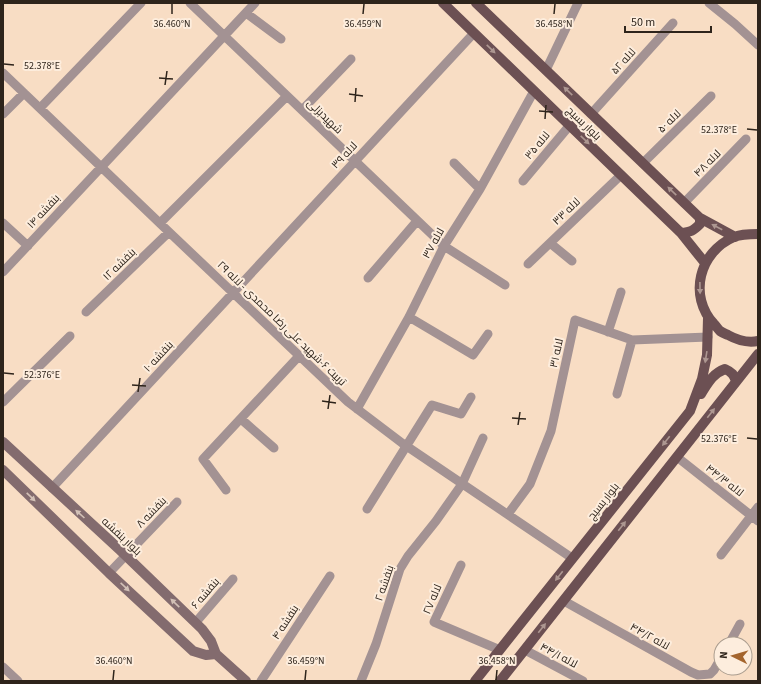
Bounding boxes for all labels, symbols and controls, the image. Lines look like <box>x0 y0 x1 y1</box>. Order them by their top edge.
scale bar <box>625 8 711 34</box>
text: 50 m <box>631 14 655 31</box>
text: 36.460°N <box>153 17 191 31</box>
text: 36.459°N <box>344 17 382 31</box>
text: 36.458°N <box>535 17 573 31</box>
one-way arrow <box>486 45 496 54</box>
street label: لاله ۵۲ <box>608 45 639 78</box>
text: 52.378°E <box>24 59 60 73</box>
one-way arrow <box>563 86 573 96</box>
street label: شهیدبزلی <box>303 96 346 137</box>
street label: بلوار بسیج <box>563 103 604 144</box>
street label: لاله ۵۰ <box>654 106 684 136</box>
text: 52.378°E <box>701 123 737 137</box>
street label: لاله ۳۵ <box>521 128 553 162</box>
one-way arrow <box>579 135 590 144</box>
street label: لاله ۳۹ <box>328 139 361 172</box>
street label: لاله ۴۸ <box>690 146 724 180</box>
one-way arrow <box>667 186 677 196</box>
street label: بنفشه ۱۴ <box>24 191 63 232</box>
street label: لاله ۳۳ <box>549 194 584 228</box>
one-way arrow <box>711 224 723 231</box>
street label: لاله ۳۷ <box>419 225 448 261</box>
street label: بنفشه ۱۲ <box>100 245 139 284</box>
street label: تربیت ۶-شهید علی رضا محمدی - لاله ۲۹ <box>214 258 349 389</box>
one-way arrow <box>697 282 703 295</box>
street label: لاله ۳۱ <box>546 337 567 369</box>
street label: بنفشه ۱۰ <box>140 338 177 375</box>
one-way arrow <box>703 350 709 363</box>
text: 52.376°E <box>24 368 60 382</box>
one-way arrow <box>707 408 716 419</box>
text: 52.376°E <box>701 432 737 446</box>
one-way arrow <box>661 436 670 447</box>
street label: لاله ۴۴/۳ <box>703 461 747 500</box>
street label: بلوار بسیج <box>584 480 623 523</box>
one-way arrow <box>26 493 36 502</box>
street label: بنفشه ۸ <box>133 493 170 531</box>
one-way arrow <box>76 510 85 519</box>
street label: بلوار بنفشه <box>98 514 145 559</box>
one-way arrow <box>618 521 627 532</box>
street label: بنفشه ۲ <box>371 563 398 603</box>
one-way arrow <box>554 570 563 581</box>
street label: بنفشه ۶ <box>188 575 223 612</box>
street label: لاله ۲۷ <box>419 582 445 617</box>
one-way arrow <box>120 583 130 592</box>
one-way arrow <box>170 598 180 608</box>
street label: بنفشه ۴ <box>269 602 302 643</box>
street label: لاله ۴۴/۲ <box>627 619 672 653</box>
one-way arrow <box>538 623 546 634</box>
north arrow <box>713 636 753 676</box>
street label: لاله ۴۴/۱ <box>537 639 580 672</box>
text: N <box>716 651 731 659</box>
text: 36.460°N <box>95 654 133 668</box>
text: 36.459°N <box>287 654 325 668</box>
text: 36.458°N <box>478 654 516 668</box>

